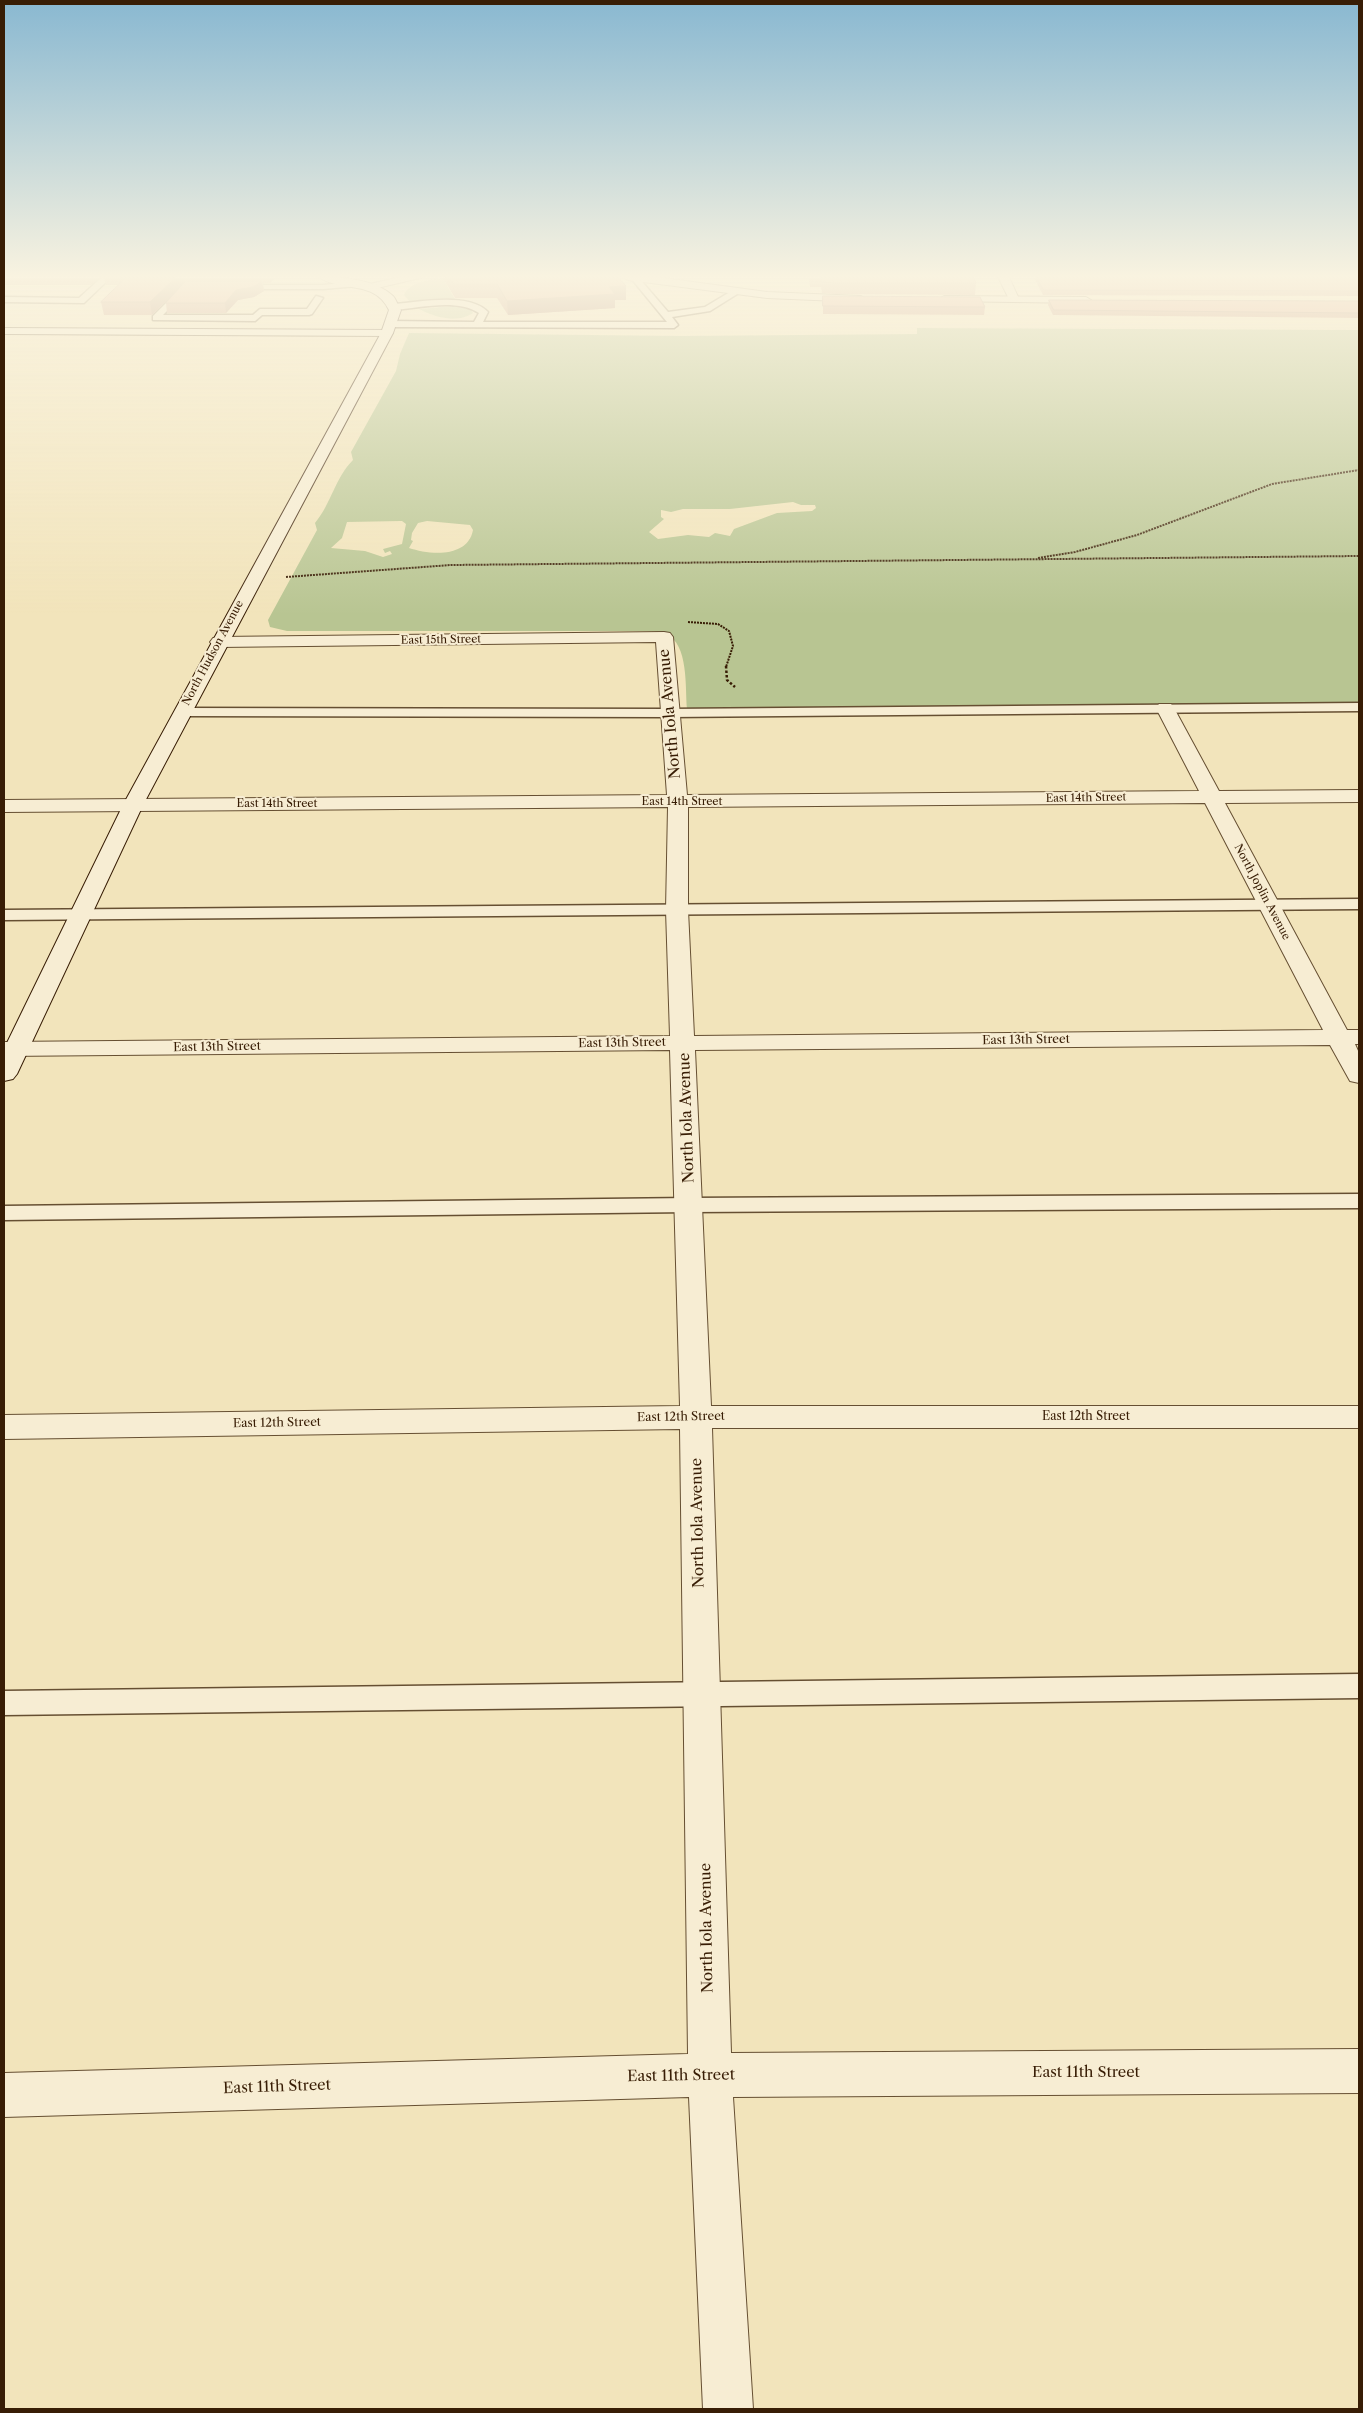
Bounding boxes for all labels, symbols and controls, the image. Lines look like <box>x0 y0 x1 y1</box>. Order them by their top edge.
street label: North Hudson Avenue <box>180 598 246 708</box>
street label: East 15th Street <box>401 633 481 647</box>
street label: North Iola Avenue <box>655 648 685 780</box>
street label: East 14th Street <box>1045 791 1127 805</box>
street label: East 14th Street <box>642 795 722 809</box>
street label: East 14th Street <box>237 797 317 811</box>
street label: North Joplin Avenue <box>1231 842 1293 942</box>
street label: East 13th Street <box>982 1032 1070 1048</box>
street label: East 13th Street <box>578 1035 666 1051</box>
street label: East 13th Street <box>173 1039 261 1055</box>
street label: North Iola Avenue <box>676 1053 698 1183</box>
street label: East 12th Street <box>637 1409 725 1425</box>
street label: East 12th Street <box>1042 1410 1130 1424</box>
street label: East 12th Street <box>233 1415 321 1431</box>
street label: North Iola Avenue <box>688 1458 708 1588</box>
street label: North Iola Avenue <box>697 1863 717 1993</box>
street label: East 11th Street <box>1032 2064 1140 2082</box>
street label: East 11th Street <box>627 2066 735 2086</box>
street label: East 11th Street <box>223 2076 331 2098</box>

